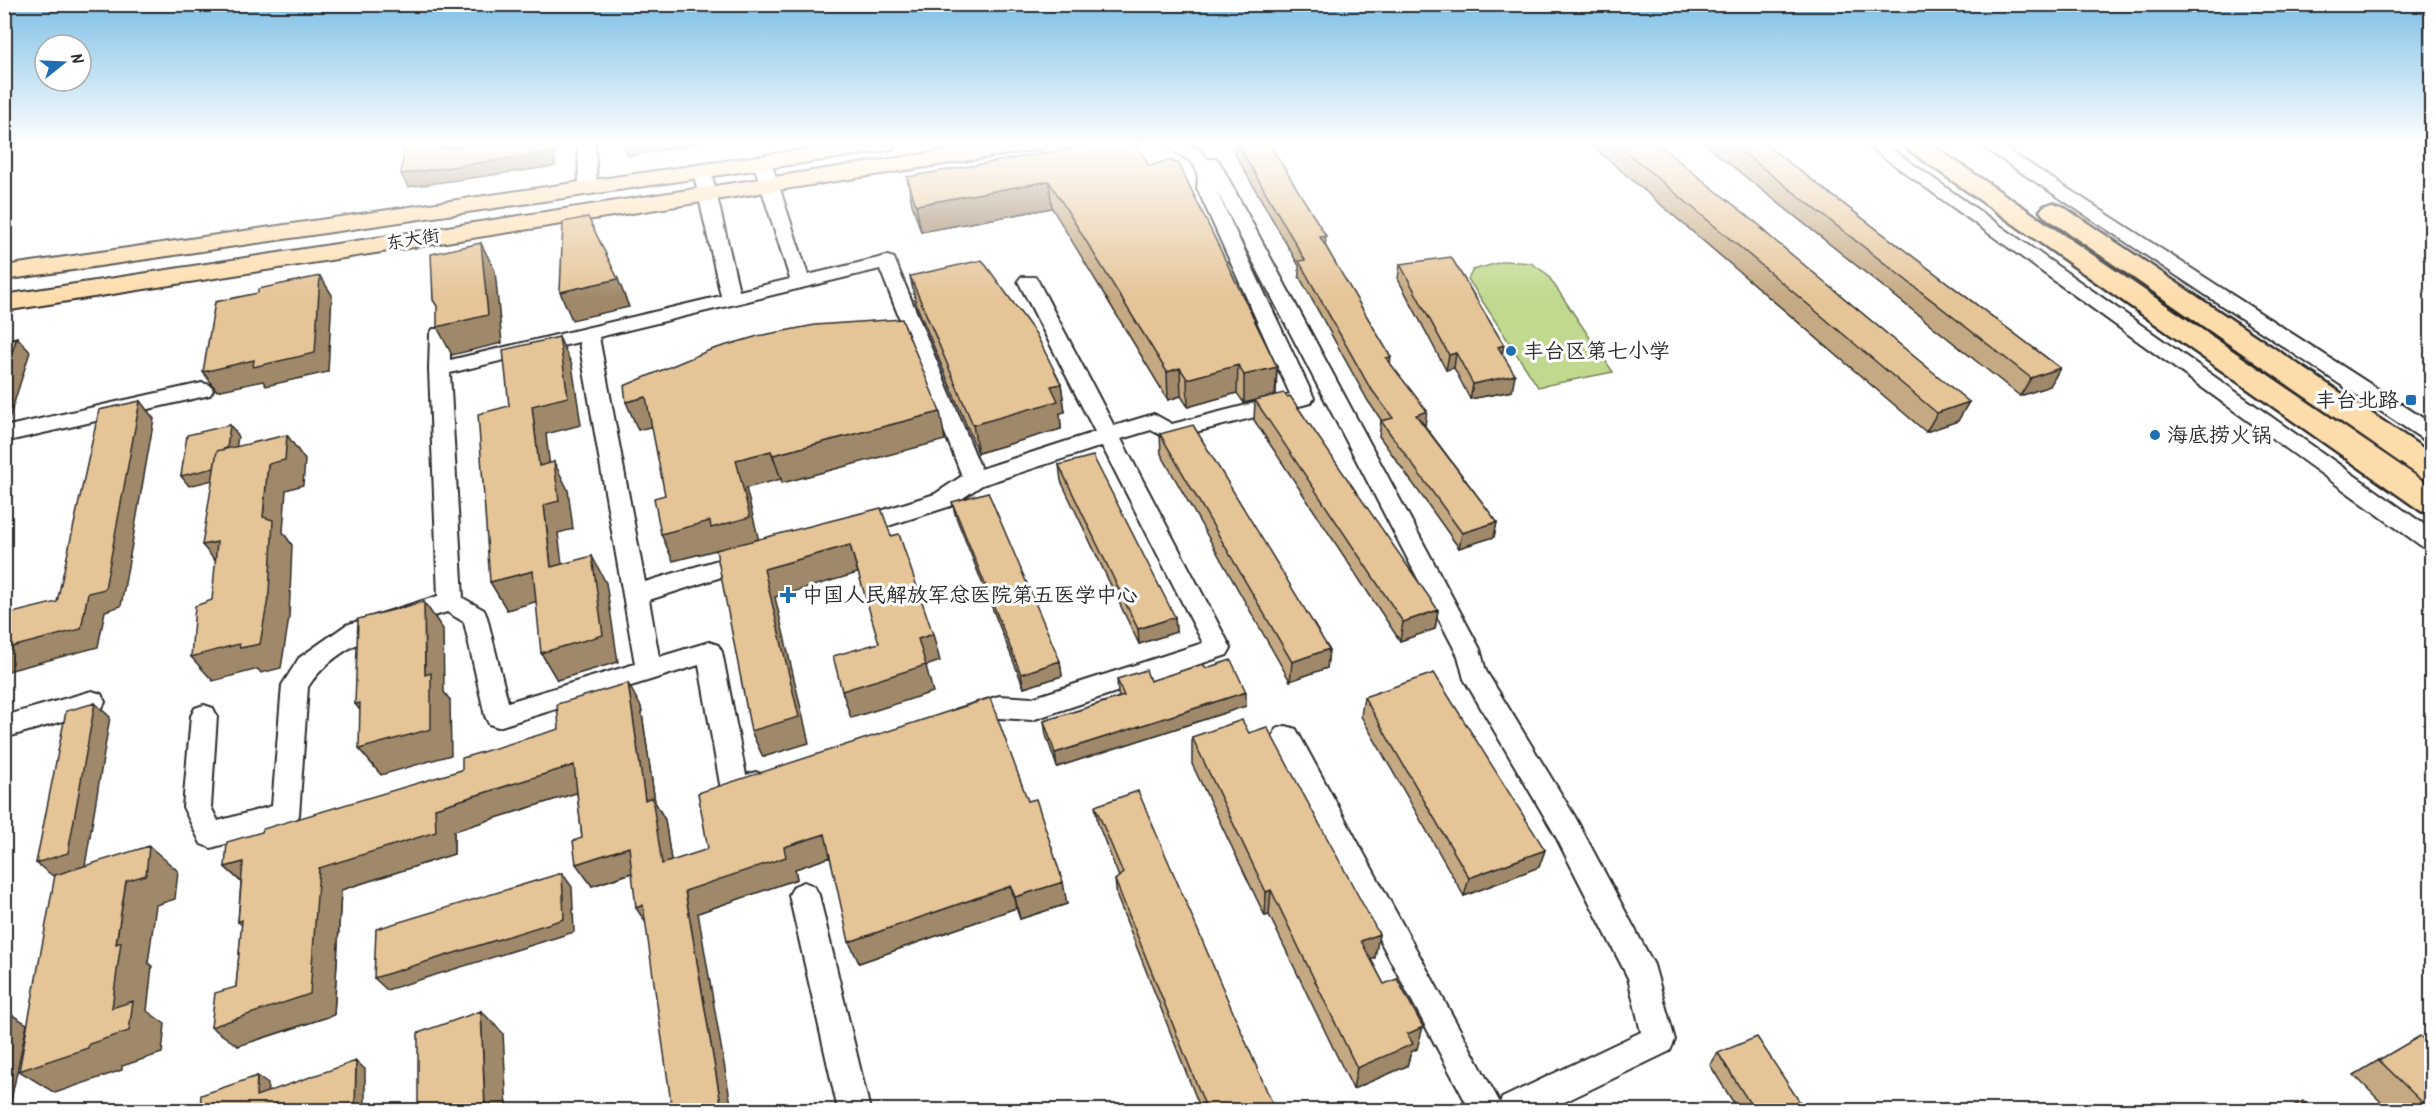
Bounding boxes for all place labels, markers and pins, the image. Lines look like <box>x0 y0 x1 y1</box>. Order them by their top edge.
place label: 丰台区第七小学 <box>1523 336 1670 369</box>
marker: 丰台区第七小学 <box>1504 344 1518 358</box>
place label: 丰台北路 <box>2315 385 2399 418</box>
marker: 丰台北路 <box>2404 393 2418 407</box>
place label: 海底捞火锅 <box>2167 420 2272 453</box>
marker: 海底捞火锅 <box>2148 428 2162 442</box>
place label: 中国人民解放军总医院第五医学中心 <box>802 580 1138 613</box>
marker: 中国人民解放军总医院第五医学中心 <box>779 586 797 604</box>

